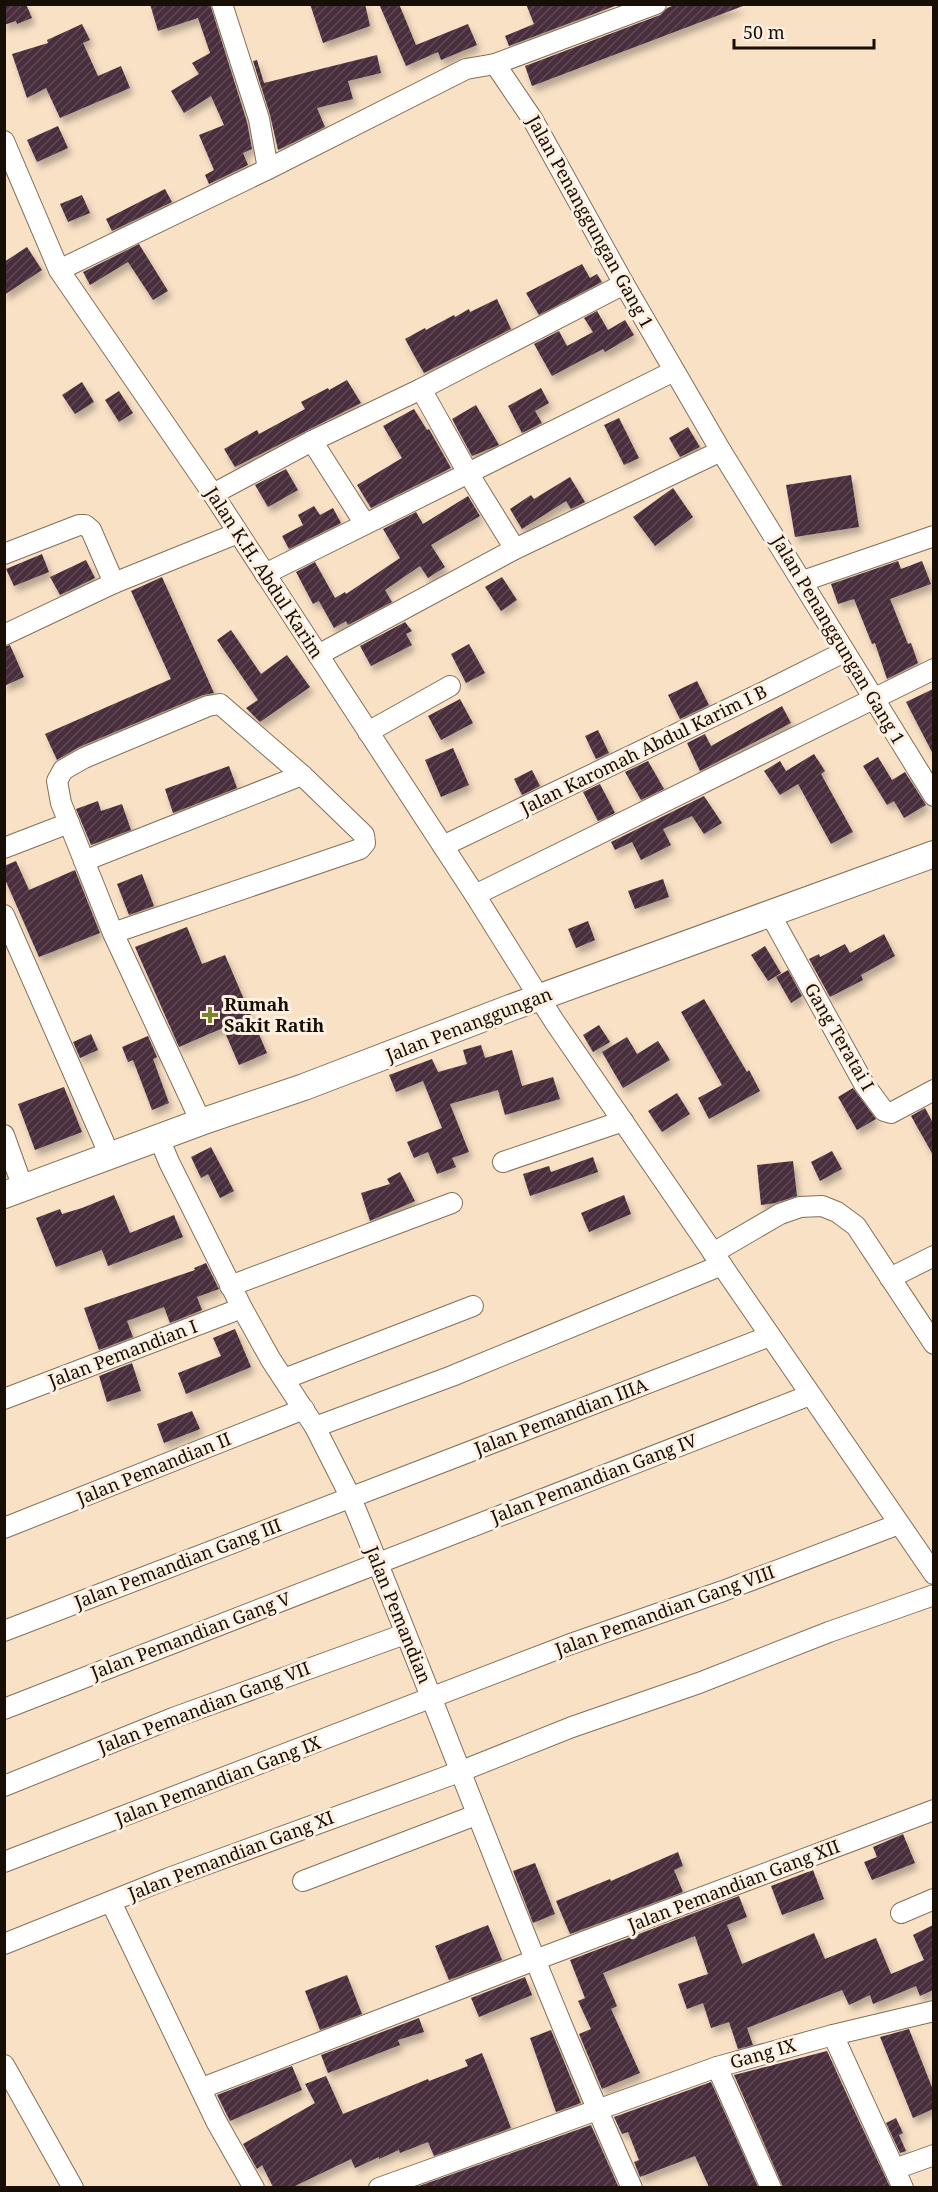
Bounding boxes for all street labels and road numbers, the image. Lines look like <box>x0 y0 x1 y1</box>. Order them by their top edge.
street label: Jalan Penanggungan Gang 1 <box>522 110 660 332</box>
street label: Jalan K.H. Abdul Karim <box>200 481 329 663</box>
street label: Jalan Penanggungan Gang 1 <box>766 530 911 749</box>
street label: Jalan Karomah Abdul Karim I B <box>515 679 771 820</box>
street label: Gang Teratai I <box>799 978 880 1095</box>
street label: Jalan Penanggungan <box>381 981 556 1067</box>
street label: Jalan Pemandian I <box>44 1314 201 1393</box>
street label: Jalan Pemandian IIIA <box>470 1372 651 1461</box>
street label: Jalan Pemandian II <box>72 1426 234 1510</box>
street label: Jalan Pemandian Gang IV <box>486 1427 701 1529</box>
street label: Jalan Pemandian Gang III <box>70 1512 285 1614</box>
street label: Jalan Pemandian <box>360 1541 438 1687</box>
street label: Jalan Pemandian Gang VIII <box>551 1559 778 1661</box>
street label: Jalan Pemandian Gang V <box>86 1586 295 1685</box>
street label: Jalan Pemandian Gang VII <box>93 1655 313 1759</box>
street label: Jalan Pemandian Gang IX <box>110 1730 324 1831</box>
street label: Jalan Pemandian Gang XI <box>123 1805 337 1906</box>
street label: Jalan Pemandian Gang XII <box>623 1834 843 1937</box>
street label: Gang IX <box>727 2032 799 2074</box>

